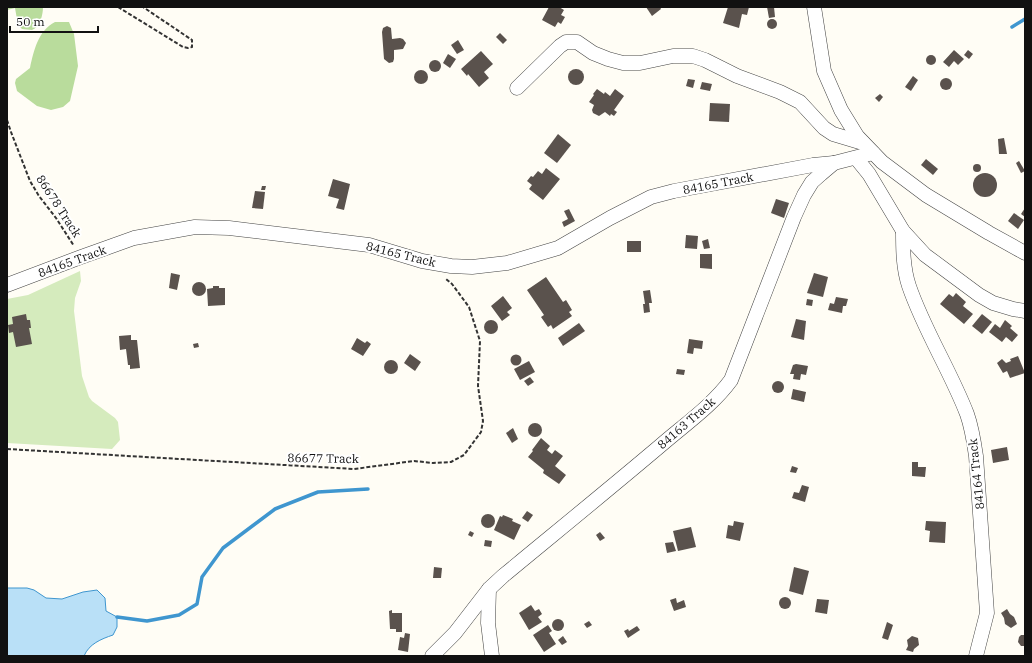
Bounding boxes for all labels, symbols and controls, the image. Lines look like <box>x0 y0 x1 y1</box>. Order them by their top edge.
scale bar <box>10 8 98 34</box>
text: 50 m <box>16 14 45 29</box>
street label: 84165 Track <box>681 169 755 197</box>
street label: 86678 Track <box>33 172 85 240</box>
street label: 84165 Track <box>364 238 438 270</box>
street label: 84165 Track <box>36 242 108 280</box>
street label: 84163 Track <box>654 394 718 452</box>
street label: 84164 Track <box>965 438 987 510</box>
street label: 86677 Track <box>287 450 359 466</box>

